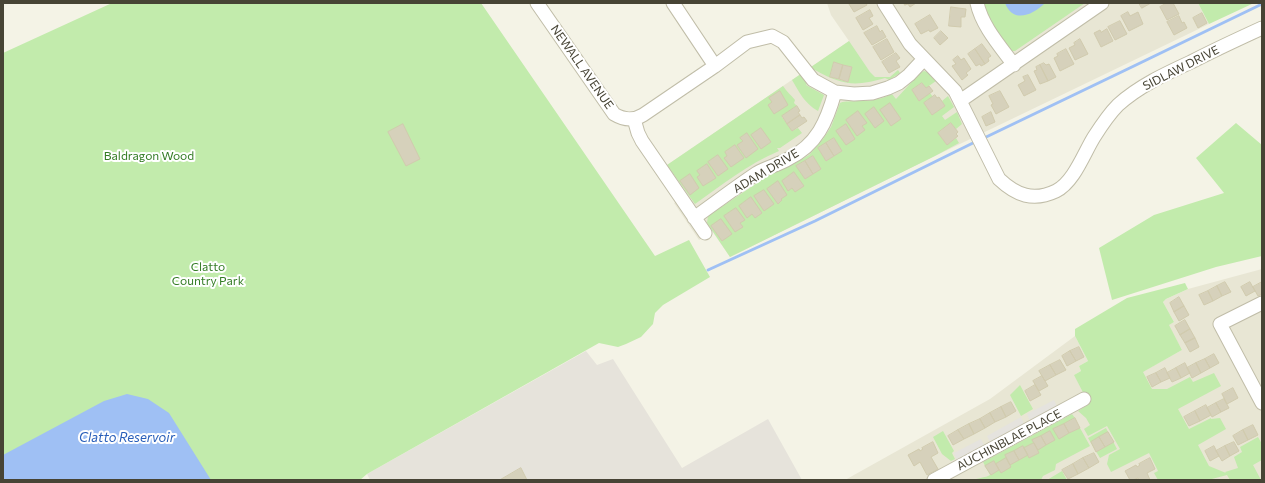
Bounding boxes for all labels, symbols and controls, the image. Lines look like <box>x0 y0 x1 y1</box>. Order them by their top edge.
street label: NEWALL AVENUE <box>548 22 616 112</box>
street label: SIDLAW DRIVE <box>1140 43 1222 93</box>
street label: ADAM DRIVE <box>730 146 802 196</box>
park label: Baldragon Wood <box>104 149 194 163</box>
park label: Clatto Country Park <box>172 260 244 288</box>
street label: AUCHINBLAE PLACE <box>954 406 1064 474</box>
water label: Clatto Reservoir <box>79 430 175 446</box>

